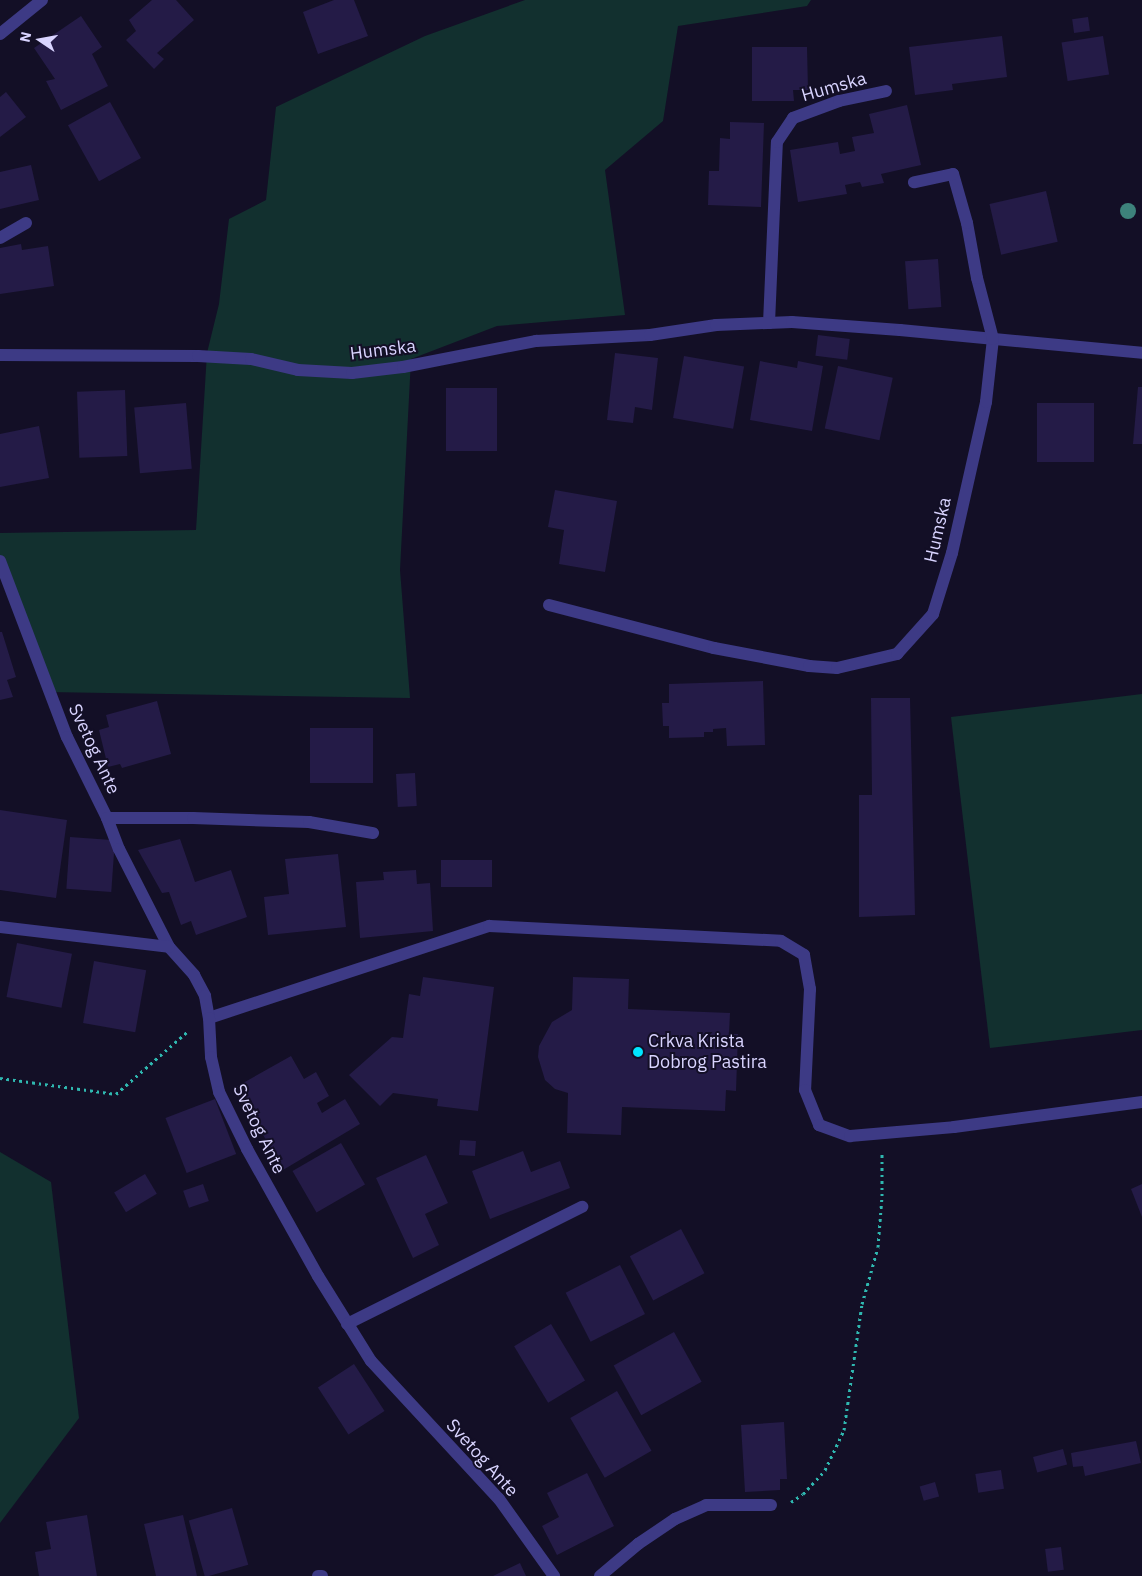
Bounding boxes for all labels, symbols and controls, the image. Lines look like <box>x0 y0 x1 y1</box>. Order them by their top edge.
north arrow <box>15 15 65 65</box>
text: N <box>15 30 35 44</box>
street label: Humska <box>799 67 869 107</box>
street label: Humska <box>349 335 417 365</box>
street label: Humska <box>920 495 956 565</box>
street label: Svetog Ante <box>64 700 124 798</box>
place label: Crkva Krista Dobrog Pastira <box>648 1031 767 1074</box>
marker: Crkva Krista Dobrog Pastira <box>632 1046 644 1058</box>
street label: Svetog Ante <box>228 1081 290 1177</box>
street label: Svetog Ante <box>442 1415 522 1501</box>

